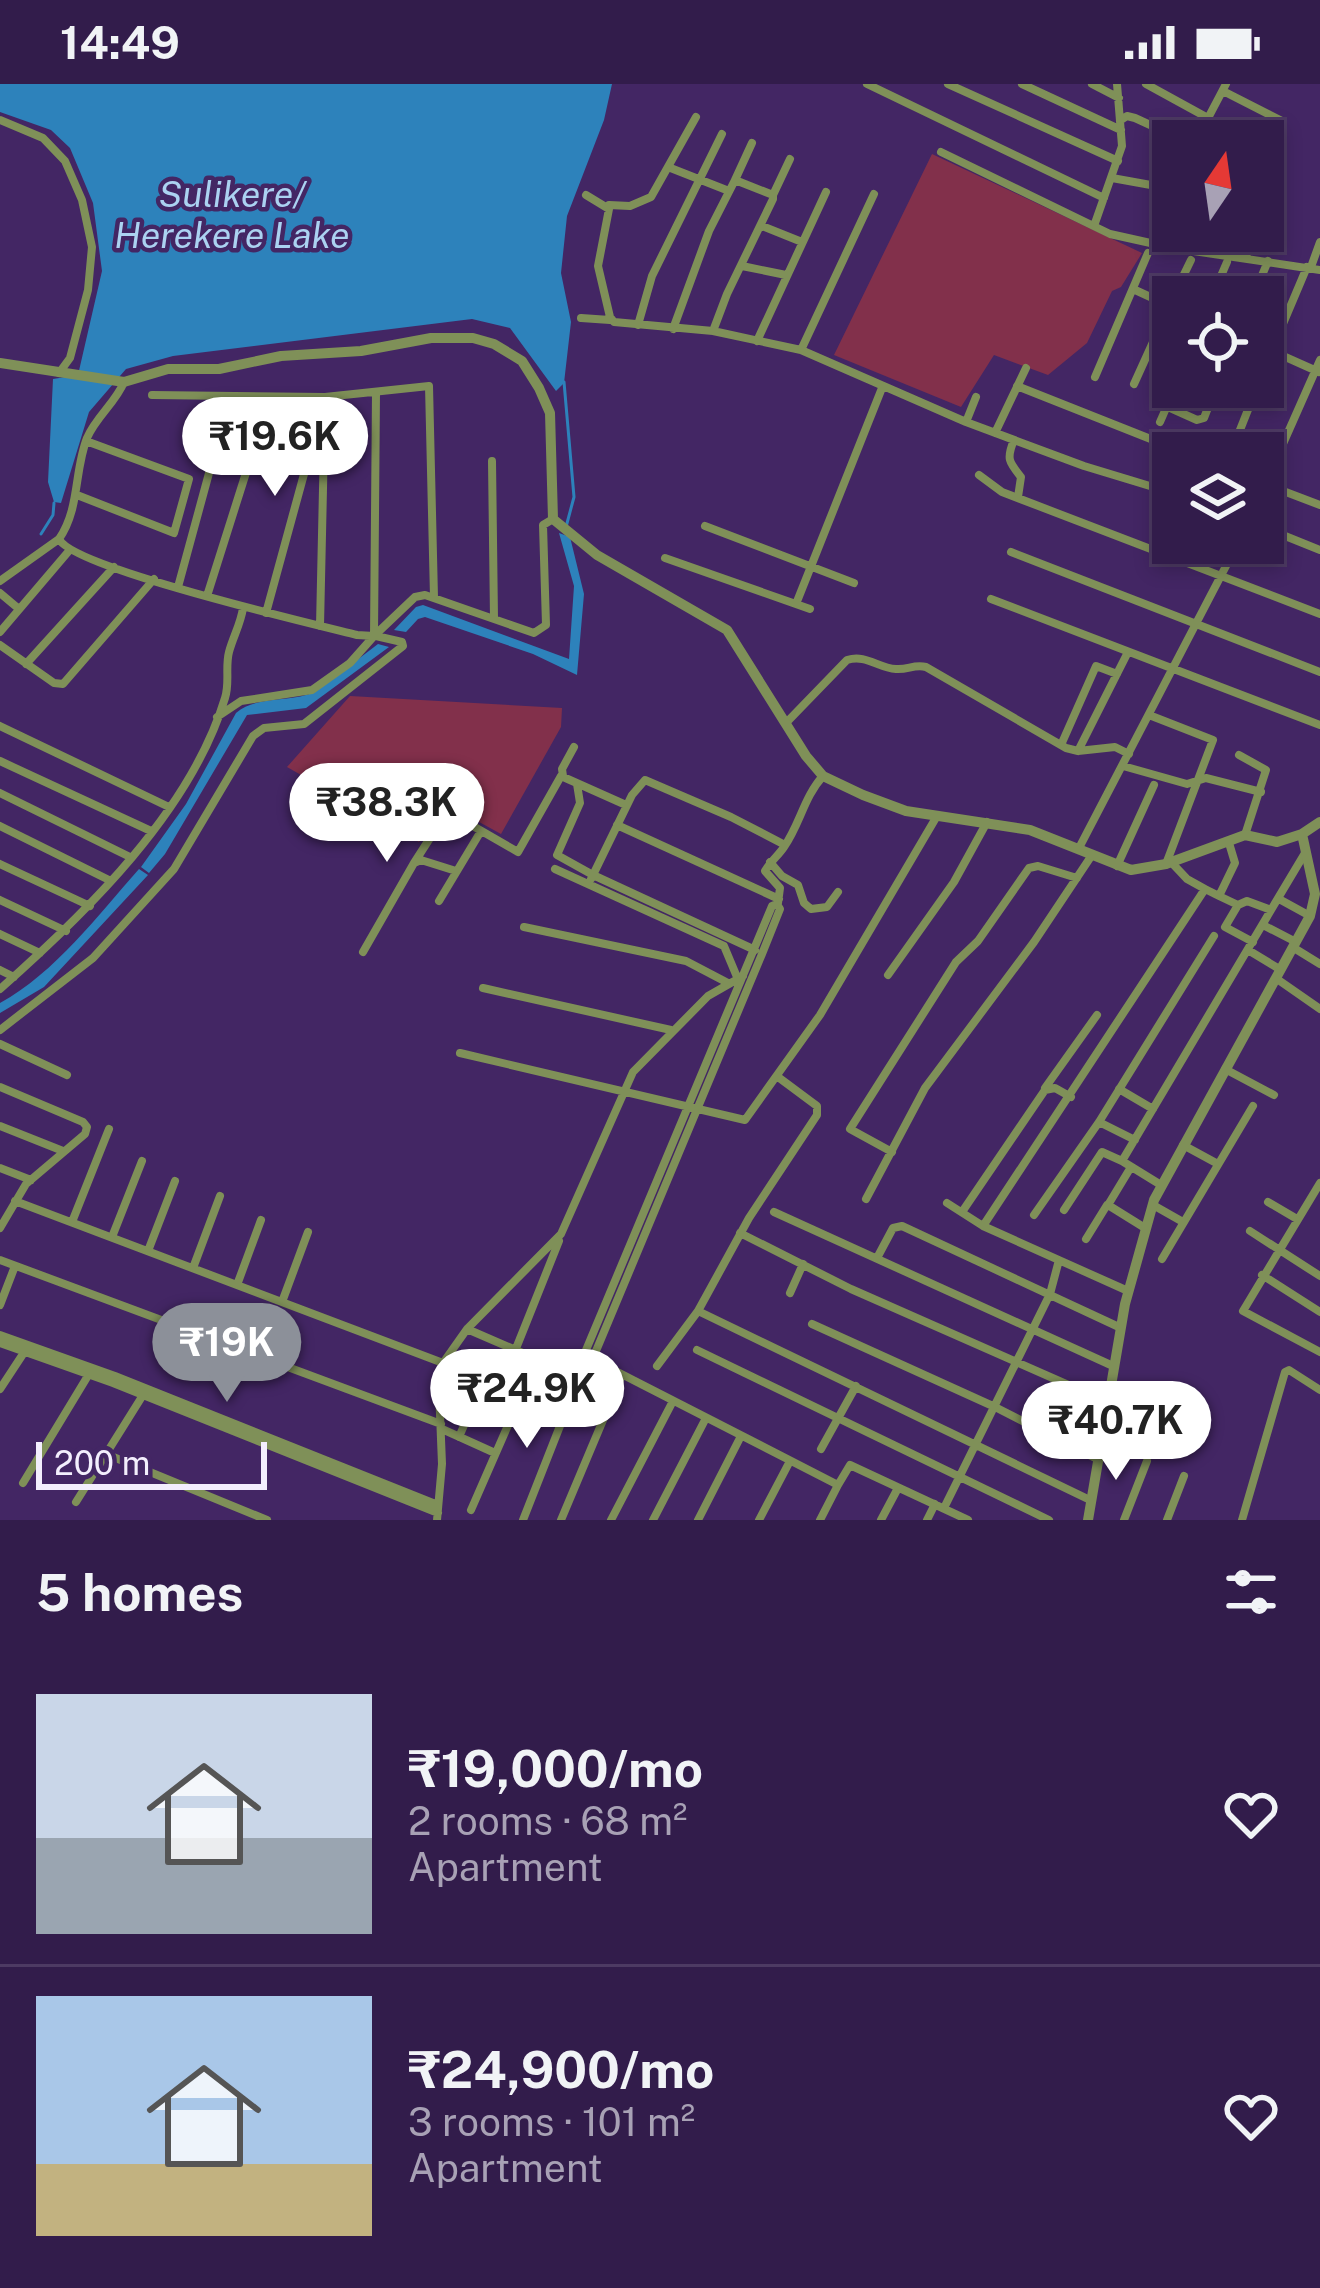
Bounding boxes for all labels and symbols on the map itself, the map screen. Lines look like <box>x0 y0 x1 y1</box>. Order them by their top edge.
north arrow <box>1152 120 1284 252</box>
water label: Sulikere/ Herekere Lake <box>114 173 350 256</box>
pin: ₹19.6K <box>177 397 373 499</box>
pin: ₹38.3K <box>289 763 485 865</box>
pin: ₹19K <box>156 1303 298 1405</box>
pin: ₹24.9K <box>429 1349 625 1451</box>
pin: ₹40.7K <box>1018 1381 1214 1483</box>
scale bar <box>36 1436 267 1489</box>

